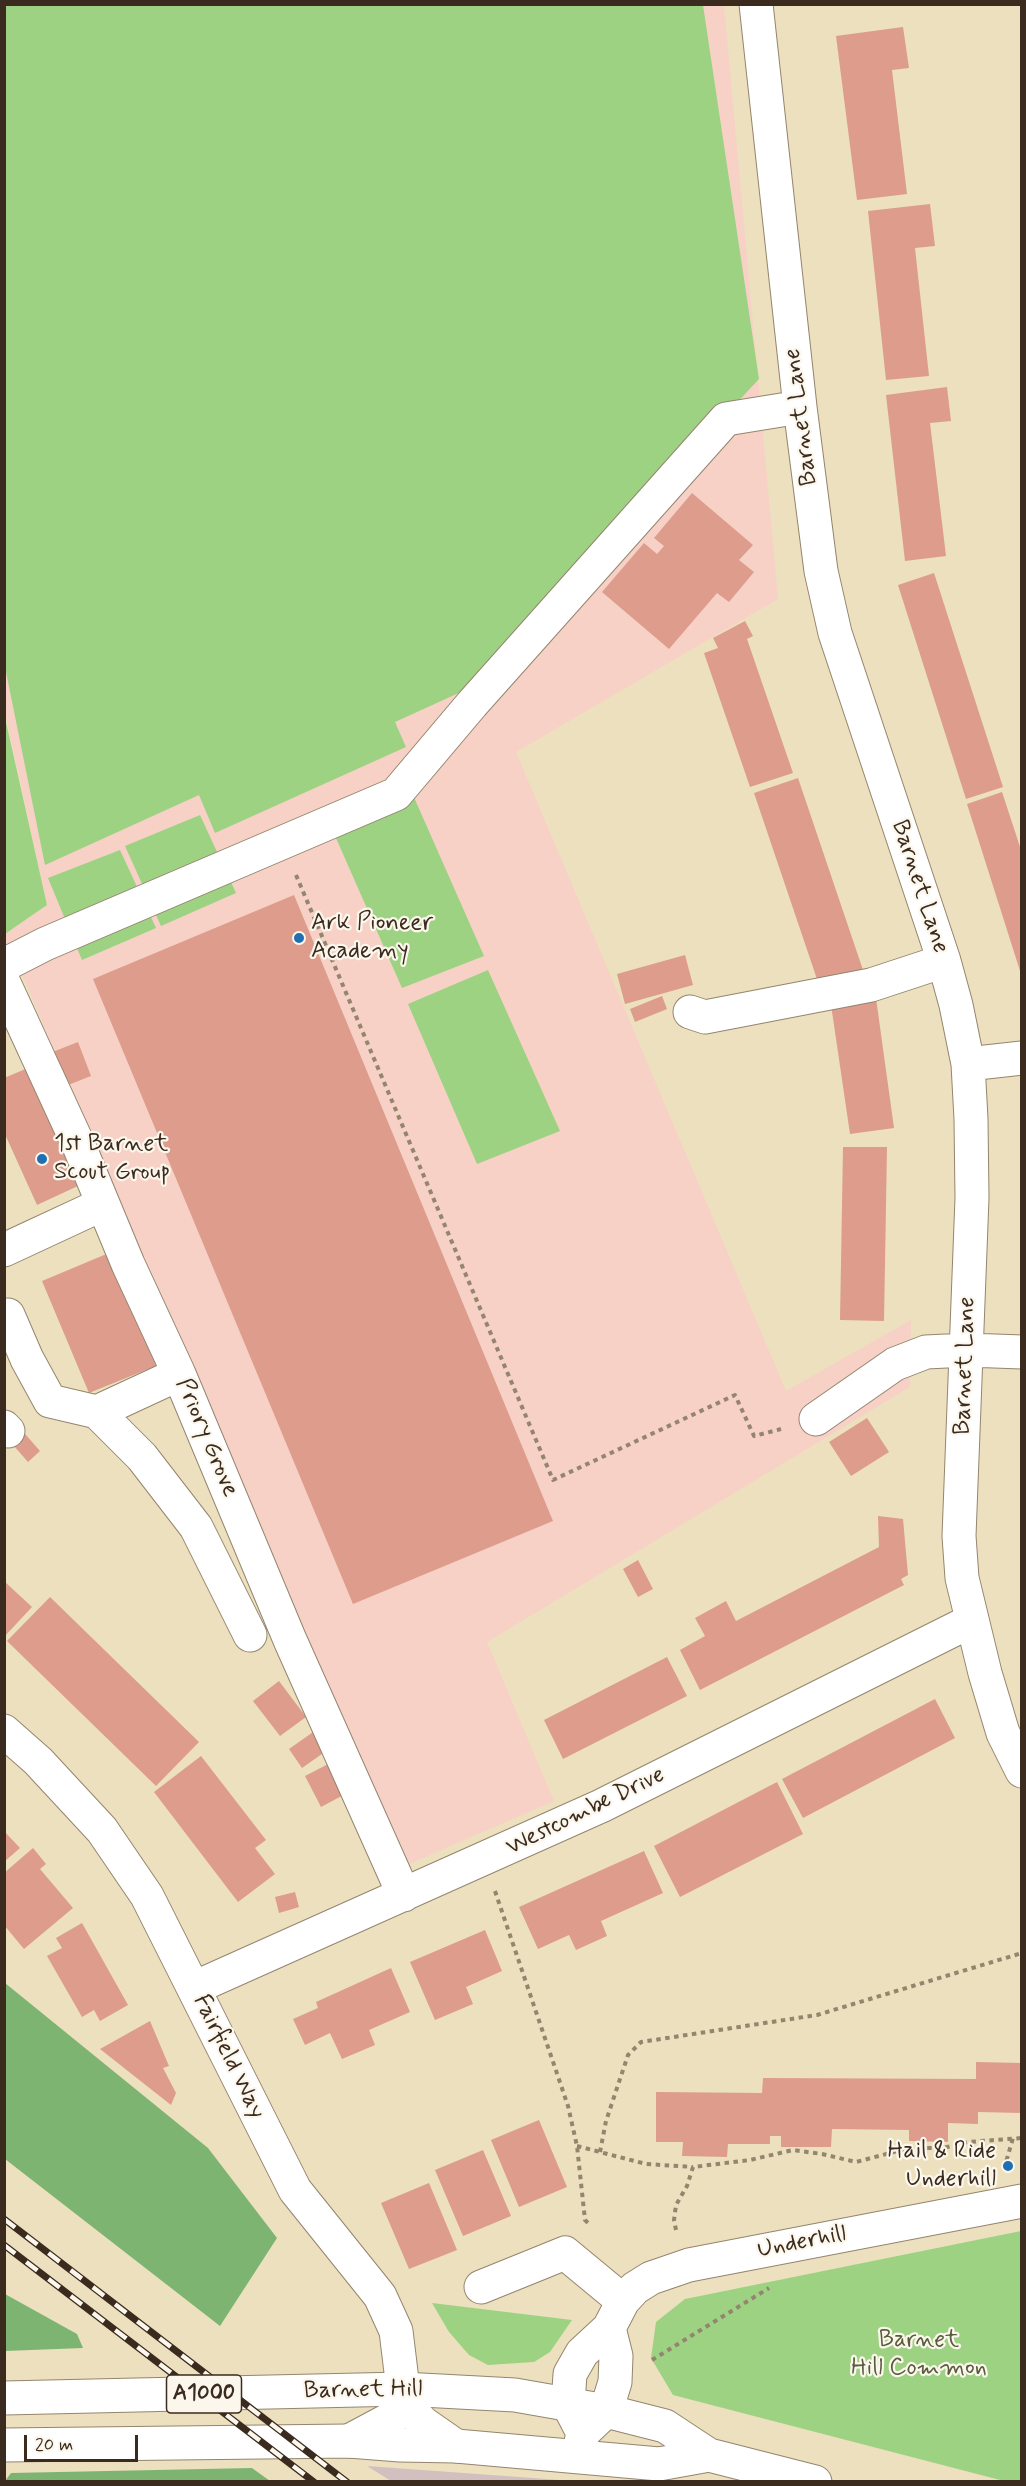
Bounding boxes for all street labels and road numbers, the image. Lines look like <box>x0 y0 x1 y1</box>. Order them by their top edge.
street label: Barnet Lane <box>779 347 825 487</box>
street label: Barnet Lane <box>884 817 954 957</box>
street label: Barnet Lane <box>949 1296 983 1436</box>
street label: Priory Grove <box>168 1374 244 1502</box>
street label: Westcombe Drive <box>502 1761 670 1863</box>
street label: Fairfield Way <box>186 1990 270 2124</box>
street label: Underhill <box>755 2220 849 2266</box>
road number: A1000 <box>166 2375 242 2413</box>
street label: Barnet Hill <box>303 2376 423 2406</box>

